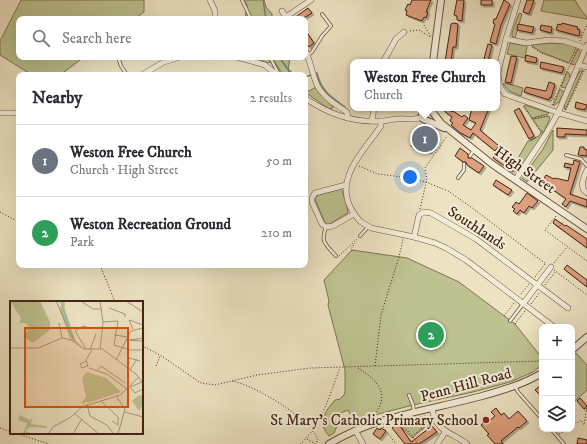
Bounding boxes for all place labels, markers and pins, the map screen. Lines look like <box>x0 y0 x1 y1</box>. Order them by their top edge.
pin: 1 <box>412 124 438 154</box>
pin: 2 <box>418 320 444 350</box>
place label: St Mary's Catholic Primary School <box>270 411 478 430</box>
marker: St Mary's Catholic Primary School <box>481 415 491 425</box>

